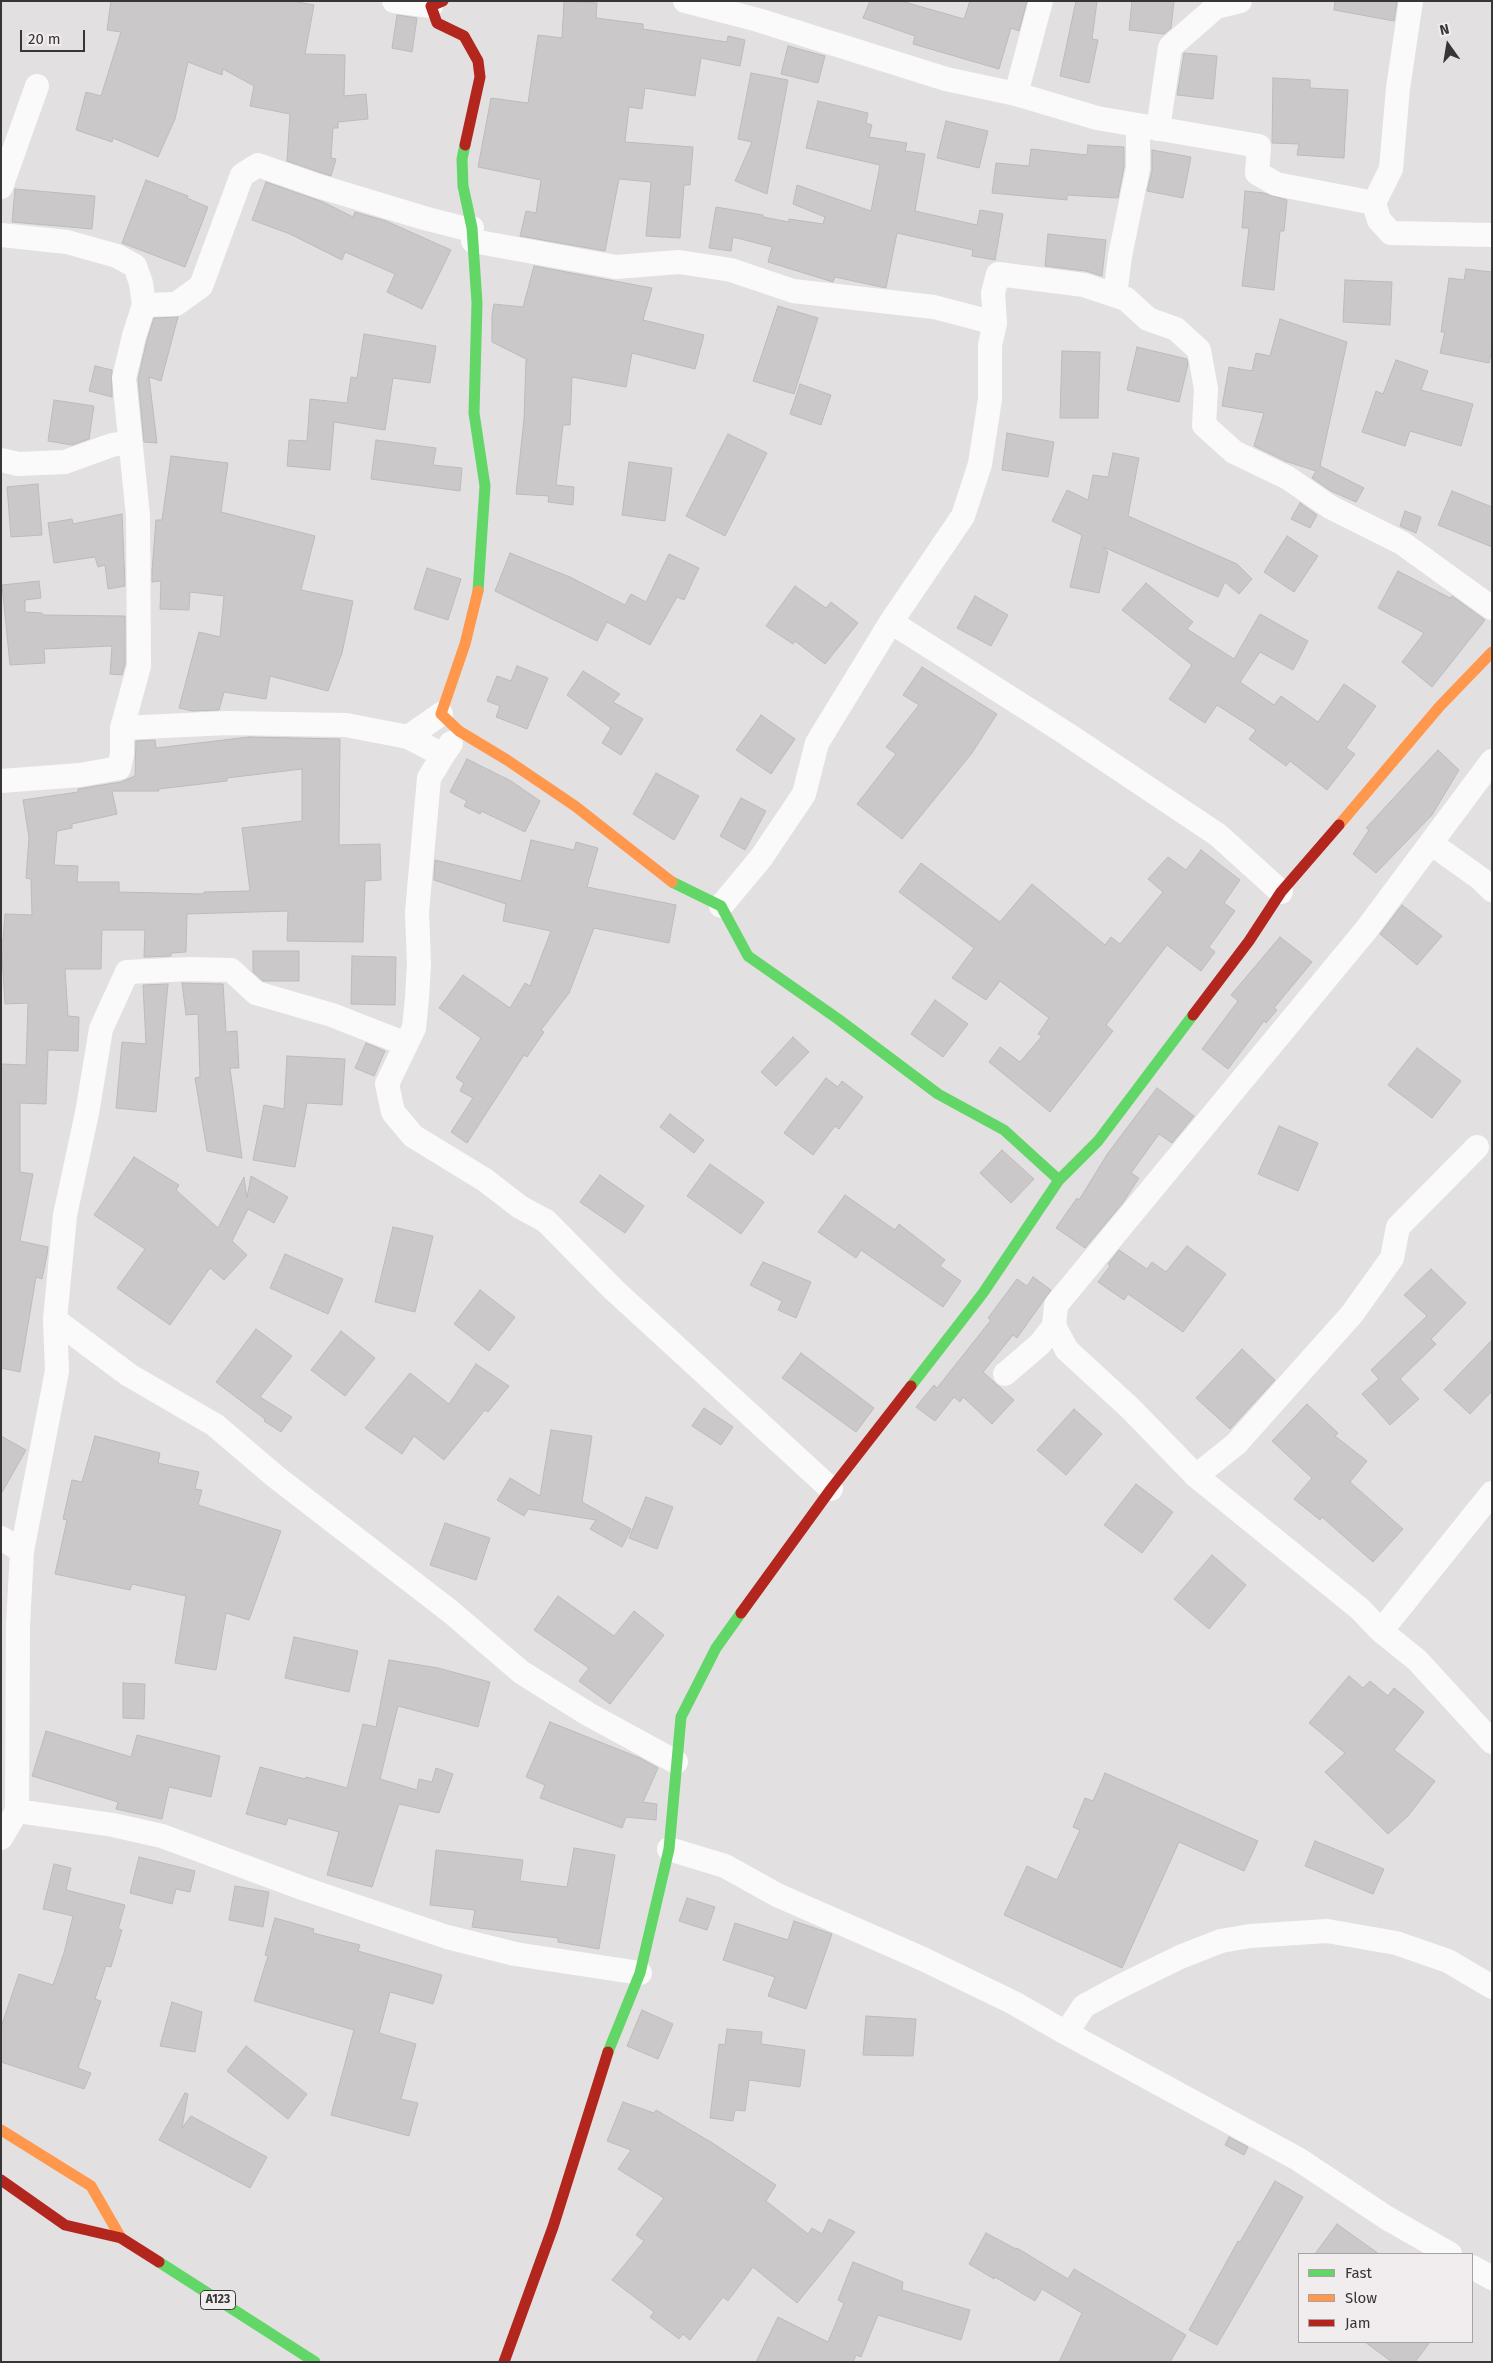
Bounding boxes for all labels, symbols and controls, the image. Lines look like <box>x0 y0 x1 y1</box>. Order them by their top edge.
scale bar <box>22 20 88 52</box>
north arrow <box>1423 20 1473 70</box>
text: N <box>1438 21 1451 39</box>
text: 20 m <box>28 30 61 48</box>
legend <box>1298 2253 1473 2343</box>
text: Fast <box>1345 2264 1372 2282</box>
text: Slow <box>1345 2289 1377 2307</box>
road number: A123 <box>200 2290 236 2310</box>
text: Jam <box>1345 2314 1371 2332</box>

